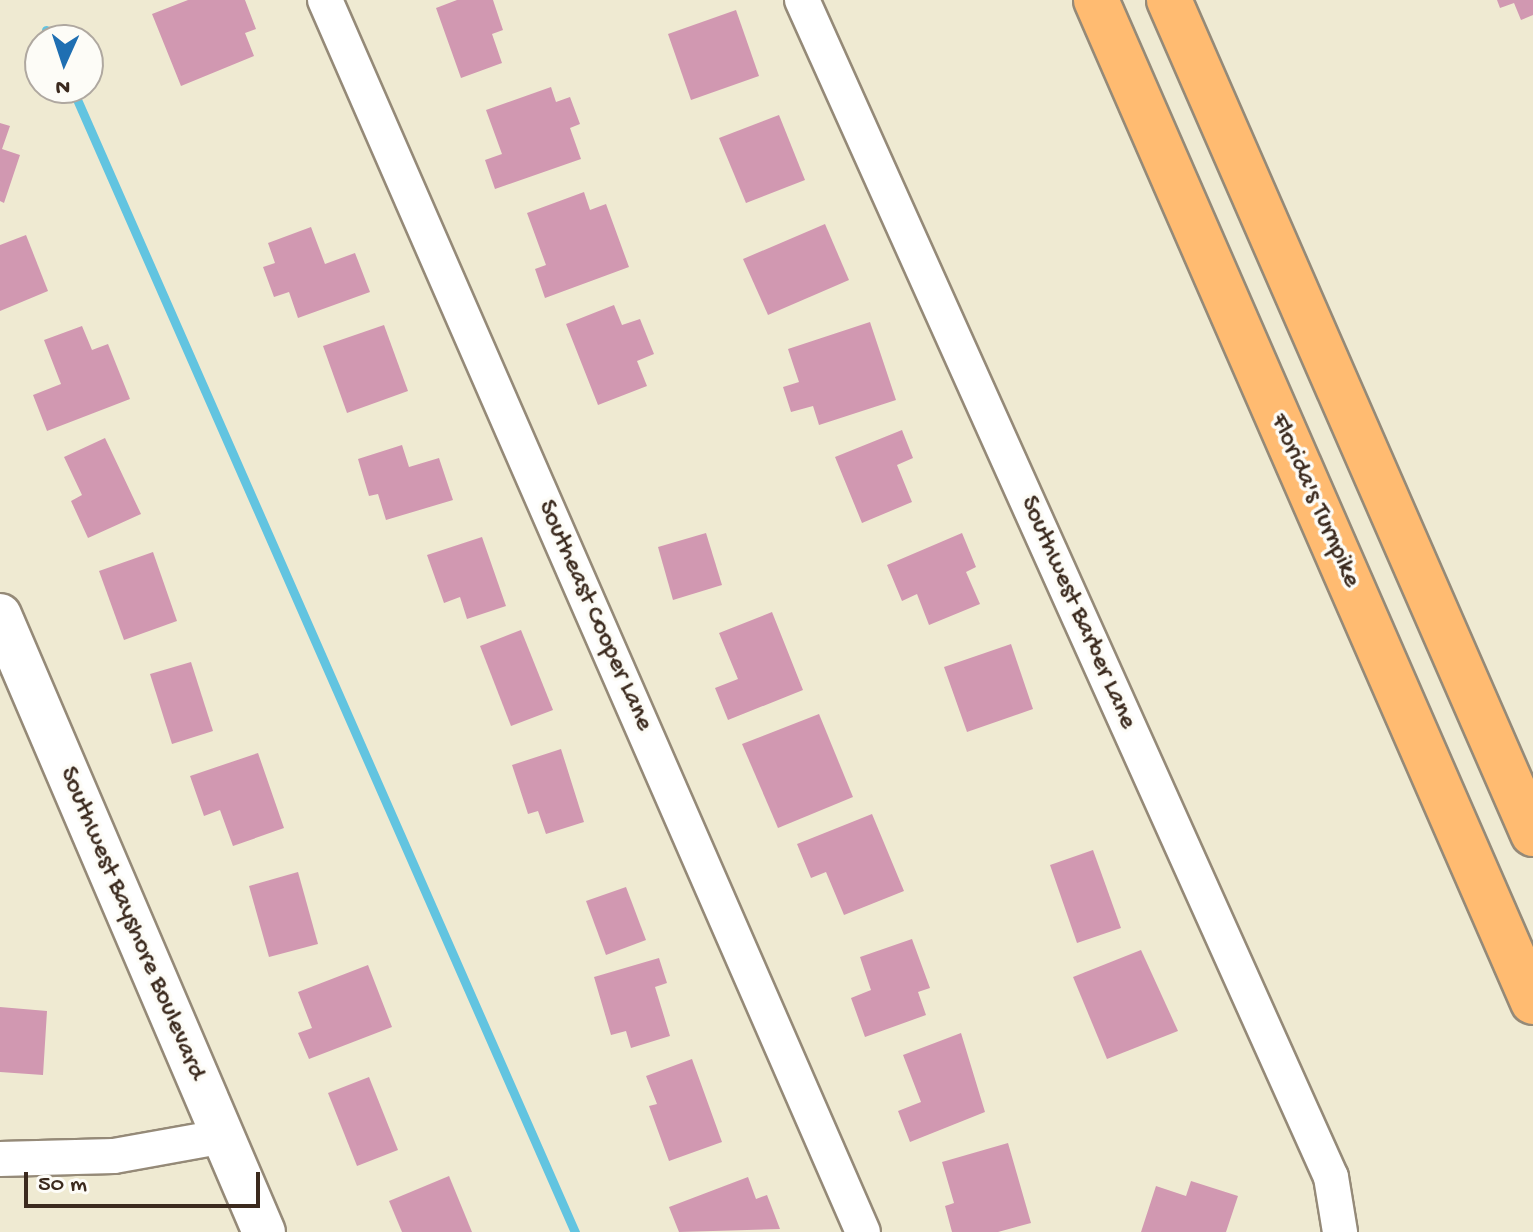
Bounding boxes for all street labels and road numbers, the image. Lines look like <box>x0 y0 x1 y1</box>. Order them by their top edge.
street label: Florida's Turnpike <box>1262 409 1366 593</box>
street label: Southwest Barber Lane <box>1012 492 1142 734</box>
street label: Southeast Cooper Lane <box>529 496 659 736</box>
street label: Southwest Bayshore Boulevard <box>51 763 211 1085</box>

